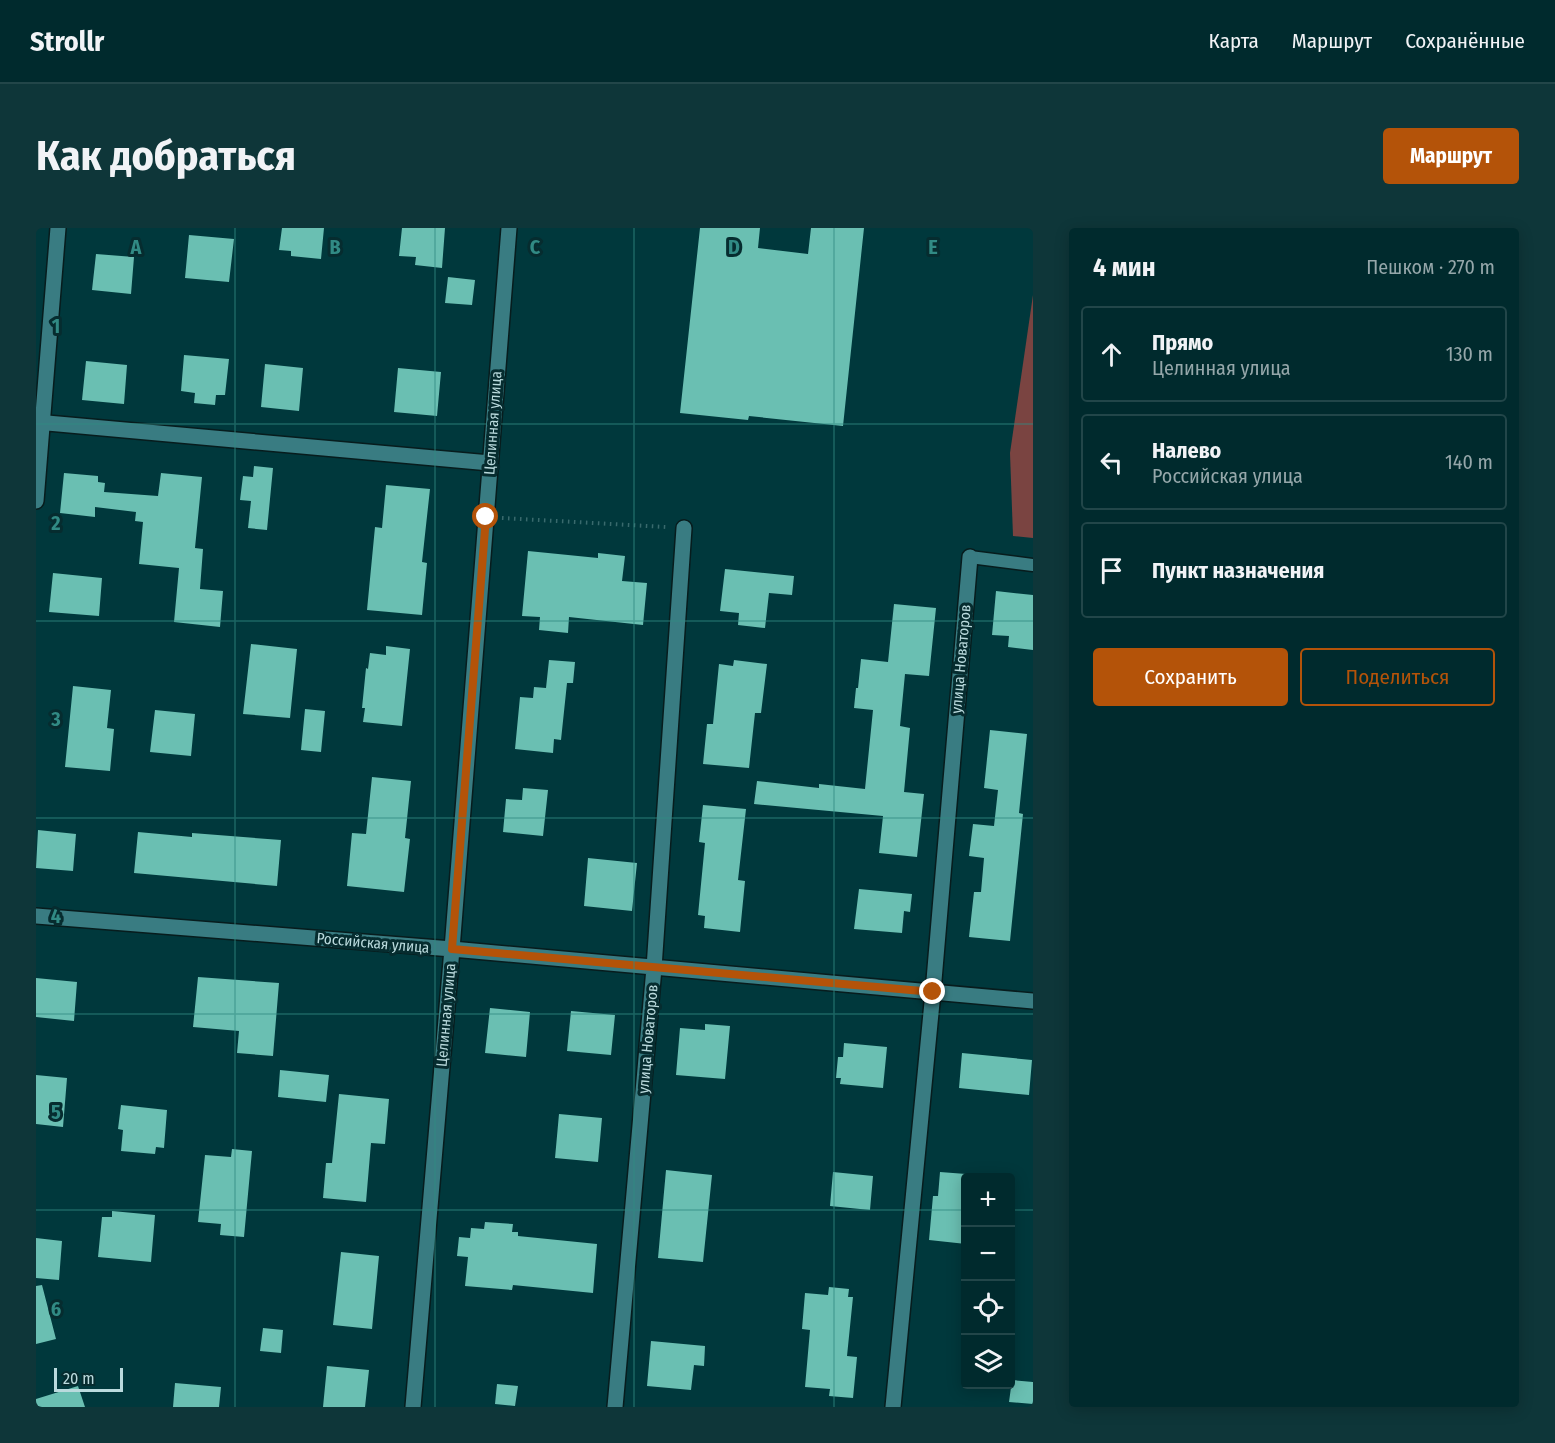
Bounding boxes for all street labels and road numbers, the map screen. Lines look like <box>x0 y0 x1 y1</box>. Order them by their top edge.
street label: Целинная улица <box>480 371 506 475</box>
street label: улица Новаторов <box>947 604 975 714</box>
street label: Российская улица <box>316 929 430 957</box>
street label: Целинная улица <box>433 962 459 1068</box>
street label: улица Новаторов <box>634 984 662 1094</box>

